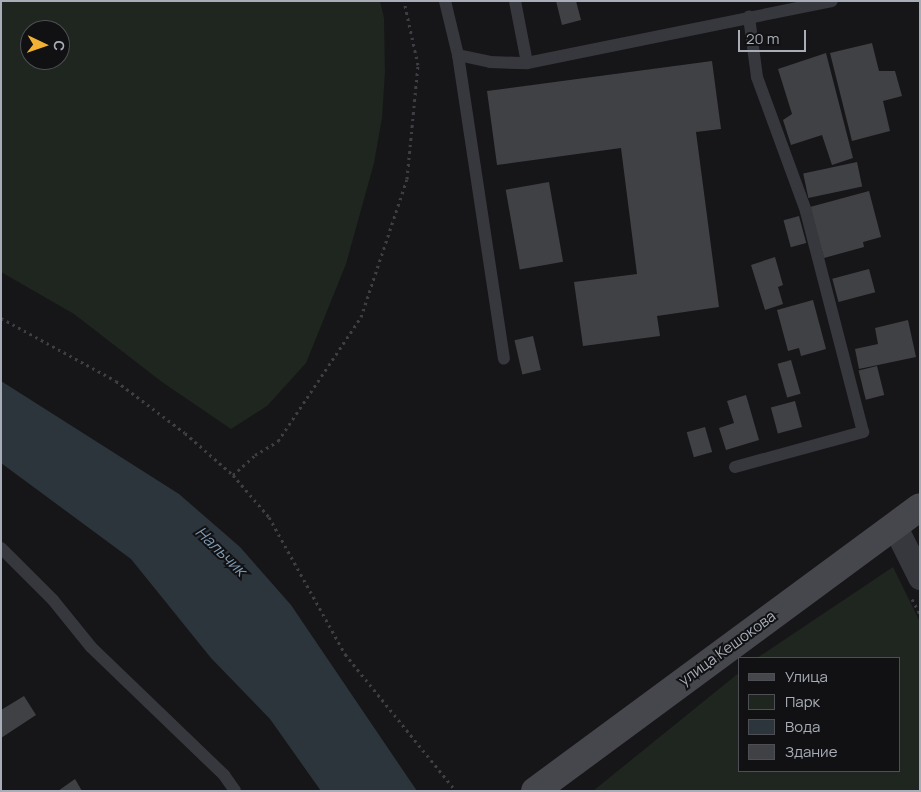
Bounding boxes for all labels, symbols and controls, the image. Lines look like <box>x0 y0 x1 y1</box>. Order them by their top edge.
north arrow <box>20 20 70 70</box>
scale bar <box>741 20 808 52</box>
text: 20 m <box>746 28 779 49</box>
text: С <box>50 40 69 51</box>
water label: Нальчик <box>192 522 250 580</box>
street label: улица Кешокова <box>675 607 779 689</box>
legend <box>738 657 901 772</box>
text: Улица <box>785 666 828 687</box>
text: Парк <box>785 691 820 712</box>
text: Вода <box>785 716 820 737</box>
text: Здание <box>785 741 837 762</box>

